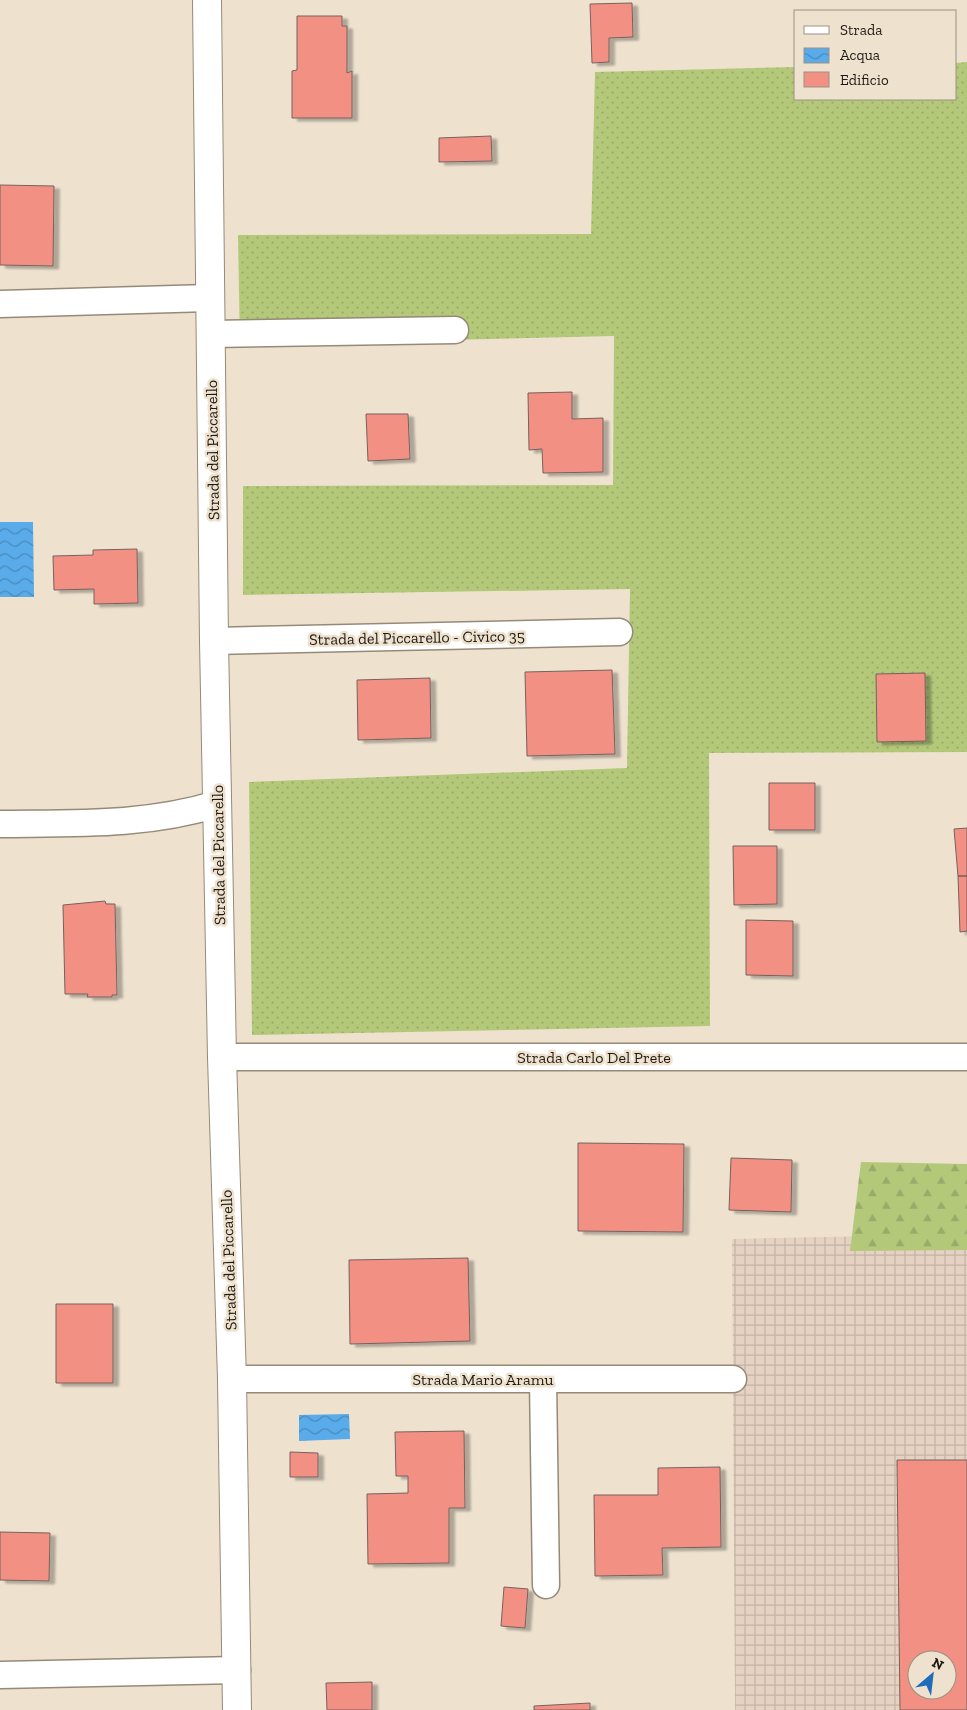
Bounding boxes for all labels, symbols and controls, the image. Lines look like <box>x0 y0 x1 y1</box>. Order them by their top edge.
legend <box>794 10 957 100</box>
text: Strada <box>840 21 883 39</box>
text: Acqua <box>840 46 880 64</box>
text: Edificio <box>840 71 889 89</box>
street label: Strada del Piccarello <box>202 380 223 520</box>
street label: Strada del Piccarello - Civico 35 <box>309 626 525 649</box>
street label: Strada del Piccarello <box>208 785 229 925</box>
street label: Strada Carlo Del Prete <box>517 1048 671 1067</box>
street label: Strada del Piccarello <box>217 1189 240 1330</box>
street label: Strada Mario Aramu <box>413 1370 553 1389</box>
north arrow <box>907 1650 957 1700</box>
text: N <box>929 1654 947 1674</box>

